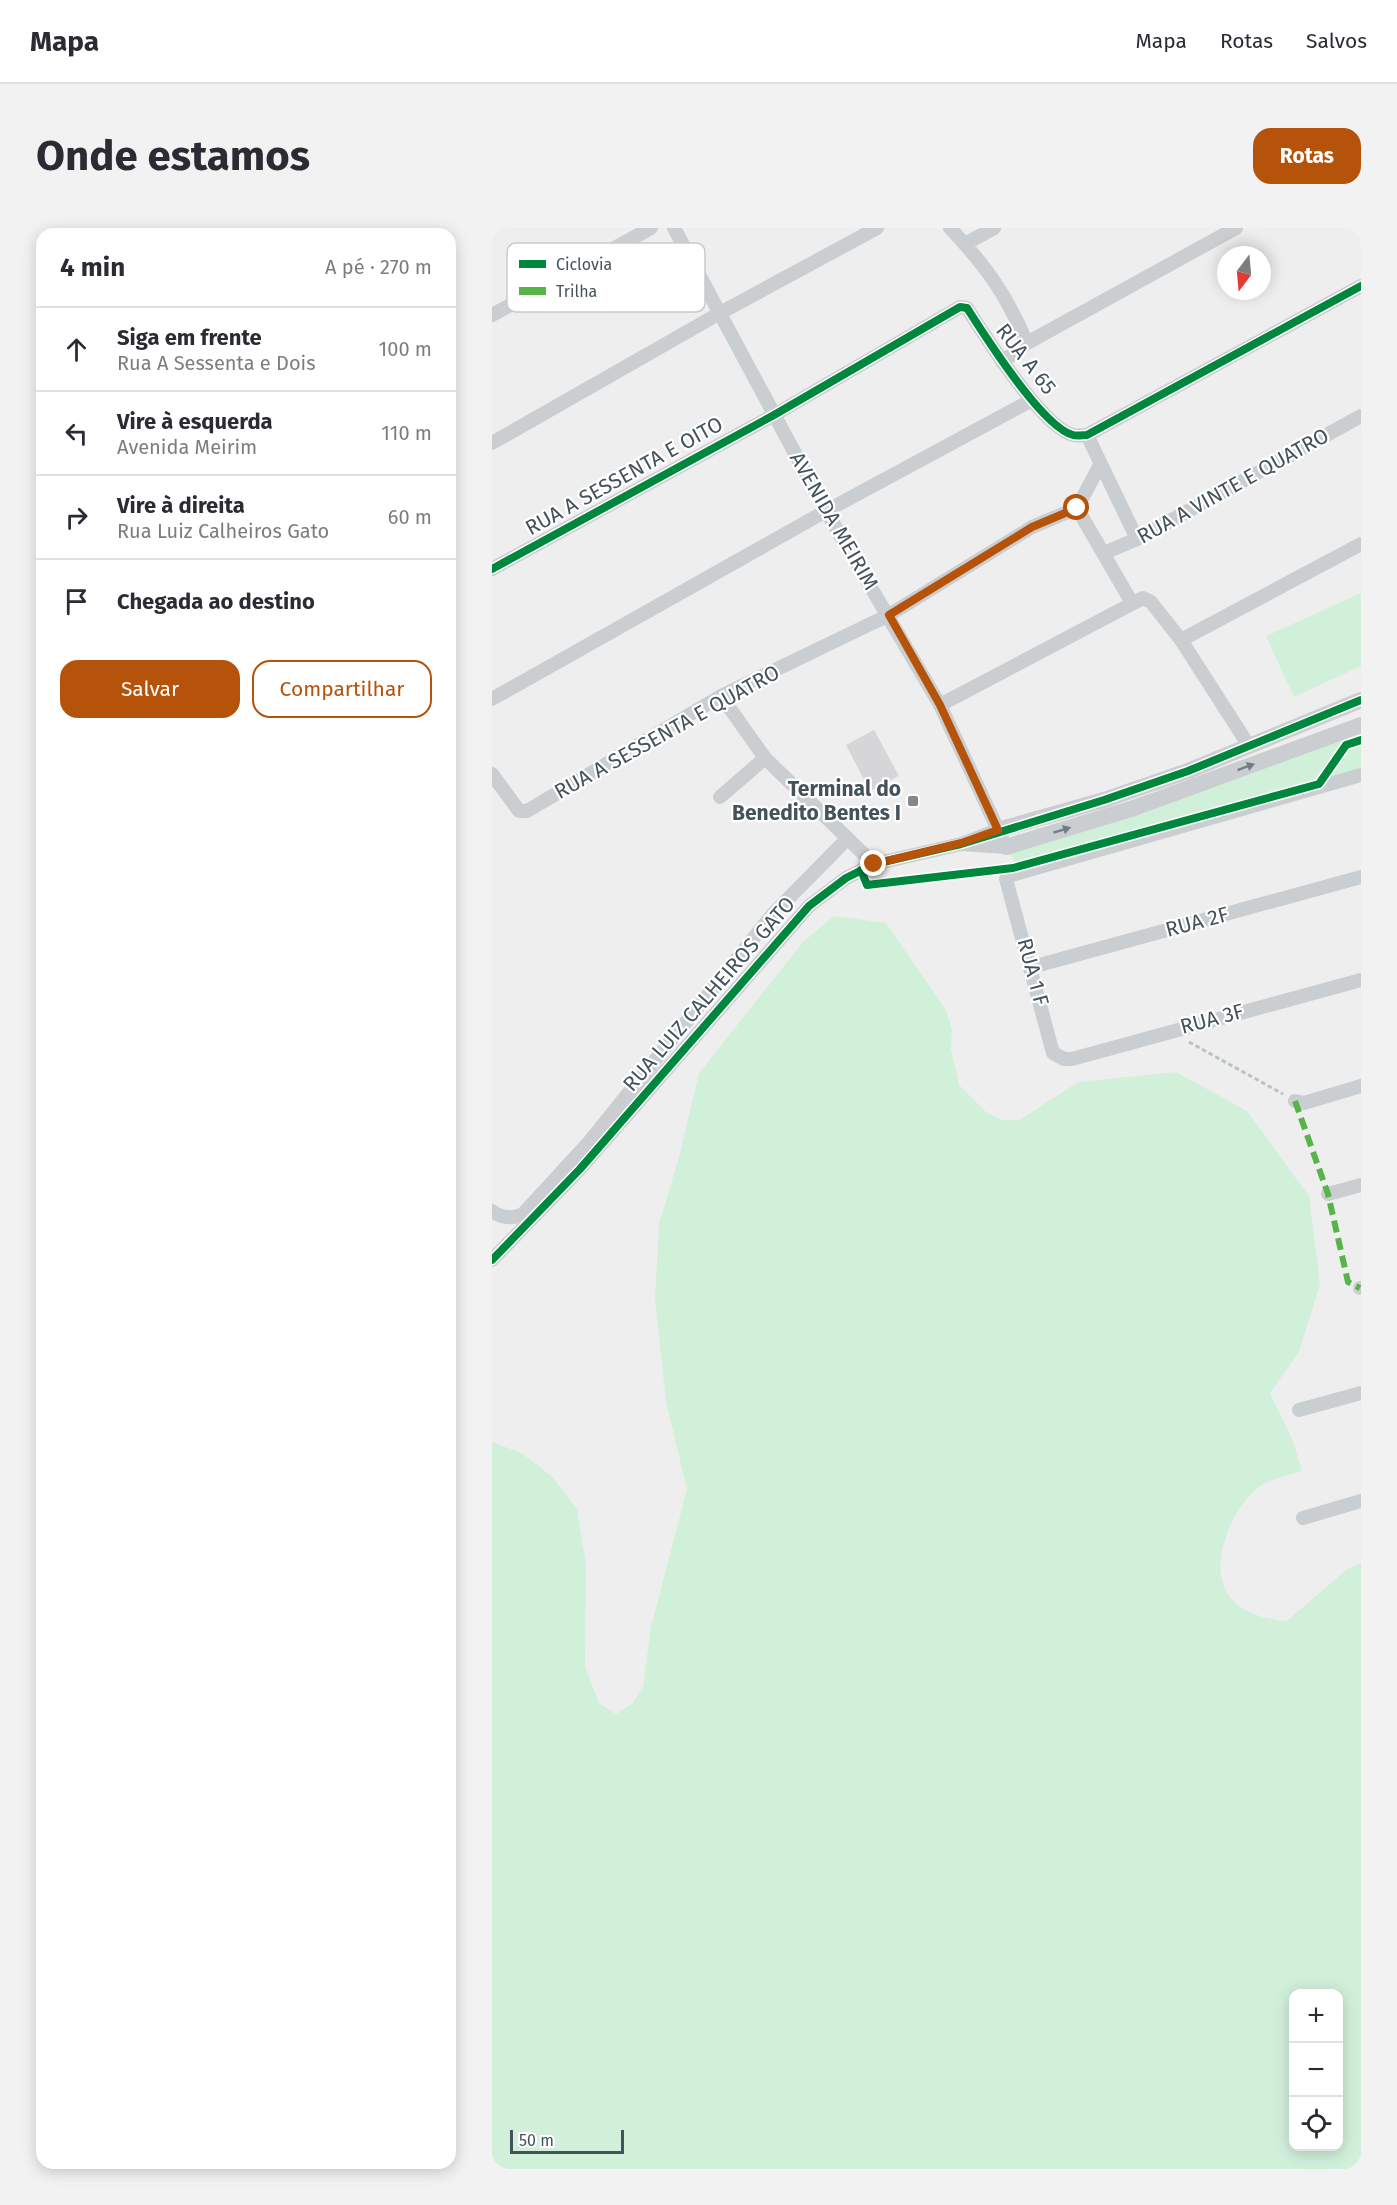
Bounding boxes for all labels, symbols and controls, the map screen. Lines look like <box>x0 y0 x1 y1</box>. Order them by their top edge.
text: Mapa <box>30 25 99 58</box>
text: Mapa <box>1136 28 1187 54</box>
text: Rotas <box>1220 28 1273 54</box>
text: Salvos <box>1306 28 1367 54</box>
button: Rotas <box>1253 128 1361 184</box>
text: Onde estamos <box>36 131 310 181</box>
legend <box>507 243 705 312</box>
north arrow <box>1217 246 1271 300</box>
text: 4 min <box>60 252 125 283</box>
text: A pé · 270 m <box>325 255 432 279</box>
text: Ciclovia <box>556 255 612 274</box>
text: Trilha <box>556 282 597 301</box>
street label: RUA A 65 <box>990 318 1062 400</box>
text: Siga em frente <box>117 324 262 351</box>
icon: ahead <box>60 333 93 366</box>
text: 100 m <box>379 337 432 361</box>
text: Rua A Sessenta e Dois <box>117 351 316 375</box>
text: Vire à esquerda <box>117 408 273 435</box>
street label: RUA A SESSENTA E OITO <box>521 411 727 541</box>
icon: left <box>60 417 93 450</box>
text: 110 m <box>381 421 432 445</box>
street label: RUA A VINTE E QUATRO <box>1133 422 1333 550</box>
text: Avenida Meirim <box>117 435 257 459</box>
street label: AVENIDA MEIRIM <box>784 447 884 595</box>
text: Vire à direita <box>117 492 245 519</box>
route start <box>1063 494 1089 520</box>
icon: right <box>60 501 93 534</box>
text: 60 m <box>388 505 432 529</box>
text: Rua Luiz Calheiros Gato <box>117 519 329 543</box>
icon: arrive <box>60 585 93 618</box>
text: Chegada ao destino <box>117 588 315 615</box>
street label: RUA A SESSENTA E QUATRO <box>550 659 784 805</box>
button: Salvar <box>60 660 240 718</box>
button: Compartilhar <box>252 660 432 718</box>
one-way arrow <box>1238 761 1256 771</box>
place label: Terminal do Benedito Bentes I <box>732 776 901 826</box>
marker: Terminal do Benedito Bentes I <box>906 794 920 808</box>
one-way arrow <box>1053 825 1071 834</box>
route end <box>860 850 886 876</box>
street label: RUA LUIZ CALHEIROS GATO <box>617 891 801 1097</box>
street label: RUA 2F <box>1162 901 1232 943</box>
street label: RUA 1 F <box>1012 935 1054 1009</box>
street label: RUA 3F <box>1177 998 1247 1040</box>
map controls <box>1289 1989 1343 2151</box>
button: + <box>1289 1989 1343 2043</box>
button: − <box>1289 2043 1343 2097</box>
button: locate <box>1289 2097 1343 2151</box>
scale bar <box>510 2127 624 2154</box>
text: 50 m <box>519 2131 554 2150</box>

